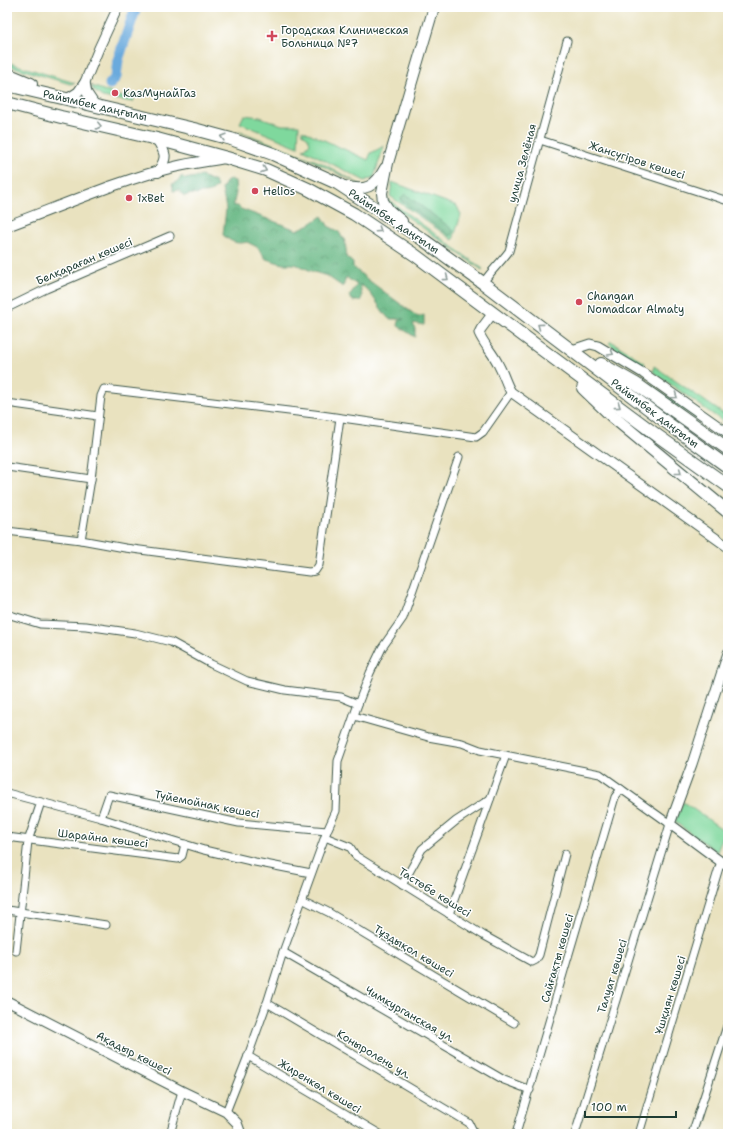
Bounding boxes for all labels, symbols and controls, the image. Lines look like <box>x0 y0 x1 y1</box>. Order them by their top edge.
place label: Городская Клиническая Больница №7 <box>281 23 409 51</box>
marker: Городская Клиническая Больница №7 <box>266 30 278 42</box>
street label: Райымбек даңғылы <box>41 86 149 125</box>
place label: КазМунайГаз <box>123 86 196 101</box>
marker: КазМунайГаз <box>110 88 120 98</box>
one-way arrow <box>95 121 102 130</box>
street label: улица Зелёная <box>505 122 540 204</box>
one-way arrow <box>220 133 227 142</box>
street label: Жансүгіров көшесі <box>587 138 687 183</box>
one-way arrow <box>261 165 268 173</box>
place label: Helios <box>263 184 295 199</box>
street label: Райымбек даңғылы <box>345 185 442 257</box>
marker: Helios <box>250 186 260 196</box>
place label: 1xBet <box>137 191 165 206</box>
marker: 1xBet <box>124 193 134 203</box>
one-way arrow <box>375 226 382 233</box>
street label: Белқараған көшесі <box>34 234 135 289</box>
one-way arrow <box>442 274 449 281</box>
place label: Changan Nomadcar Almaty <box>587 289 684 317</box>
marker: Changan Nomadcar Almaty <box>574 297 584 307</box>
one-way arrow <box>538 324 545 331</box>
one-way arrow <box>607 348 614 355</box>
street label: Райымбек даңғылы <box>608 375 702 451</box>
one-way arrow <box>671 391 678 398</box>
one-way arrow <box>614 401 621 409</box>
one-way arrow <box>675 467 682 474</box>
street label: Түйемойнақ көшесі <box>153 787 261 822</box>
street label: Шарайна көшесі <box>57 826 149 851</box>
street label: Тастөбе көшесі <box>396 864 474 921</box>
street label: Сайғақты көшесі <box>538 912 577 1004</box>
street label: Тұздықол көшесі <box>371 922 457 981</box>
street label: Талуат көшесі <box>594 937 631 1015</box>
street label: Ұшқиян көшесі <box>651 954 690 1036</box>
street label: Чимкурганская ул. <box>362 983 457 1046</box>
street label: Коныролень ул. <box>334 1026 414 1083</box>
street label: Ақадыр көшесі <box>94 1028 174 1079</box>
street label: Жиренкөл көшесі <box>276 1056 364 1117</box>
scale bar <box>585 1093 676 1119</box>
text: 100 m <box>591 1099 627 1115</box>

